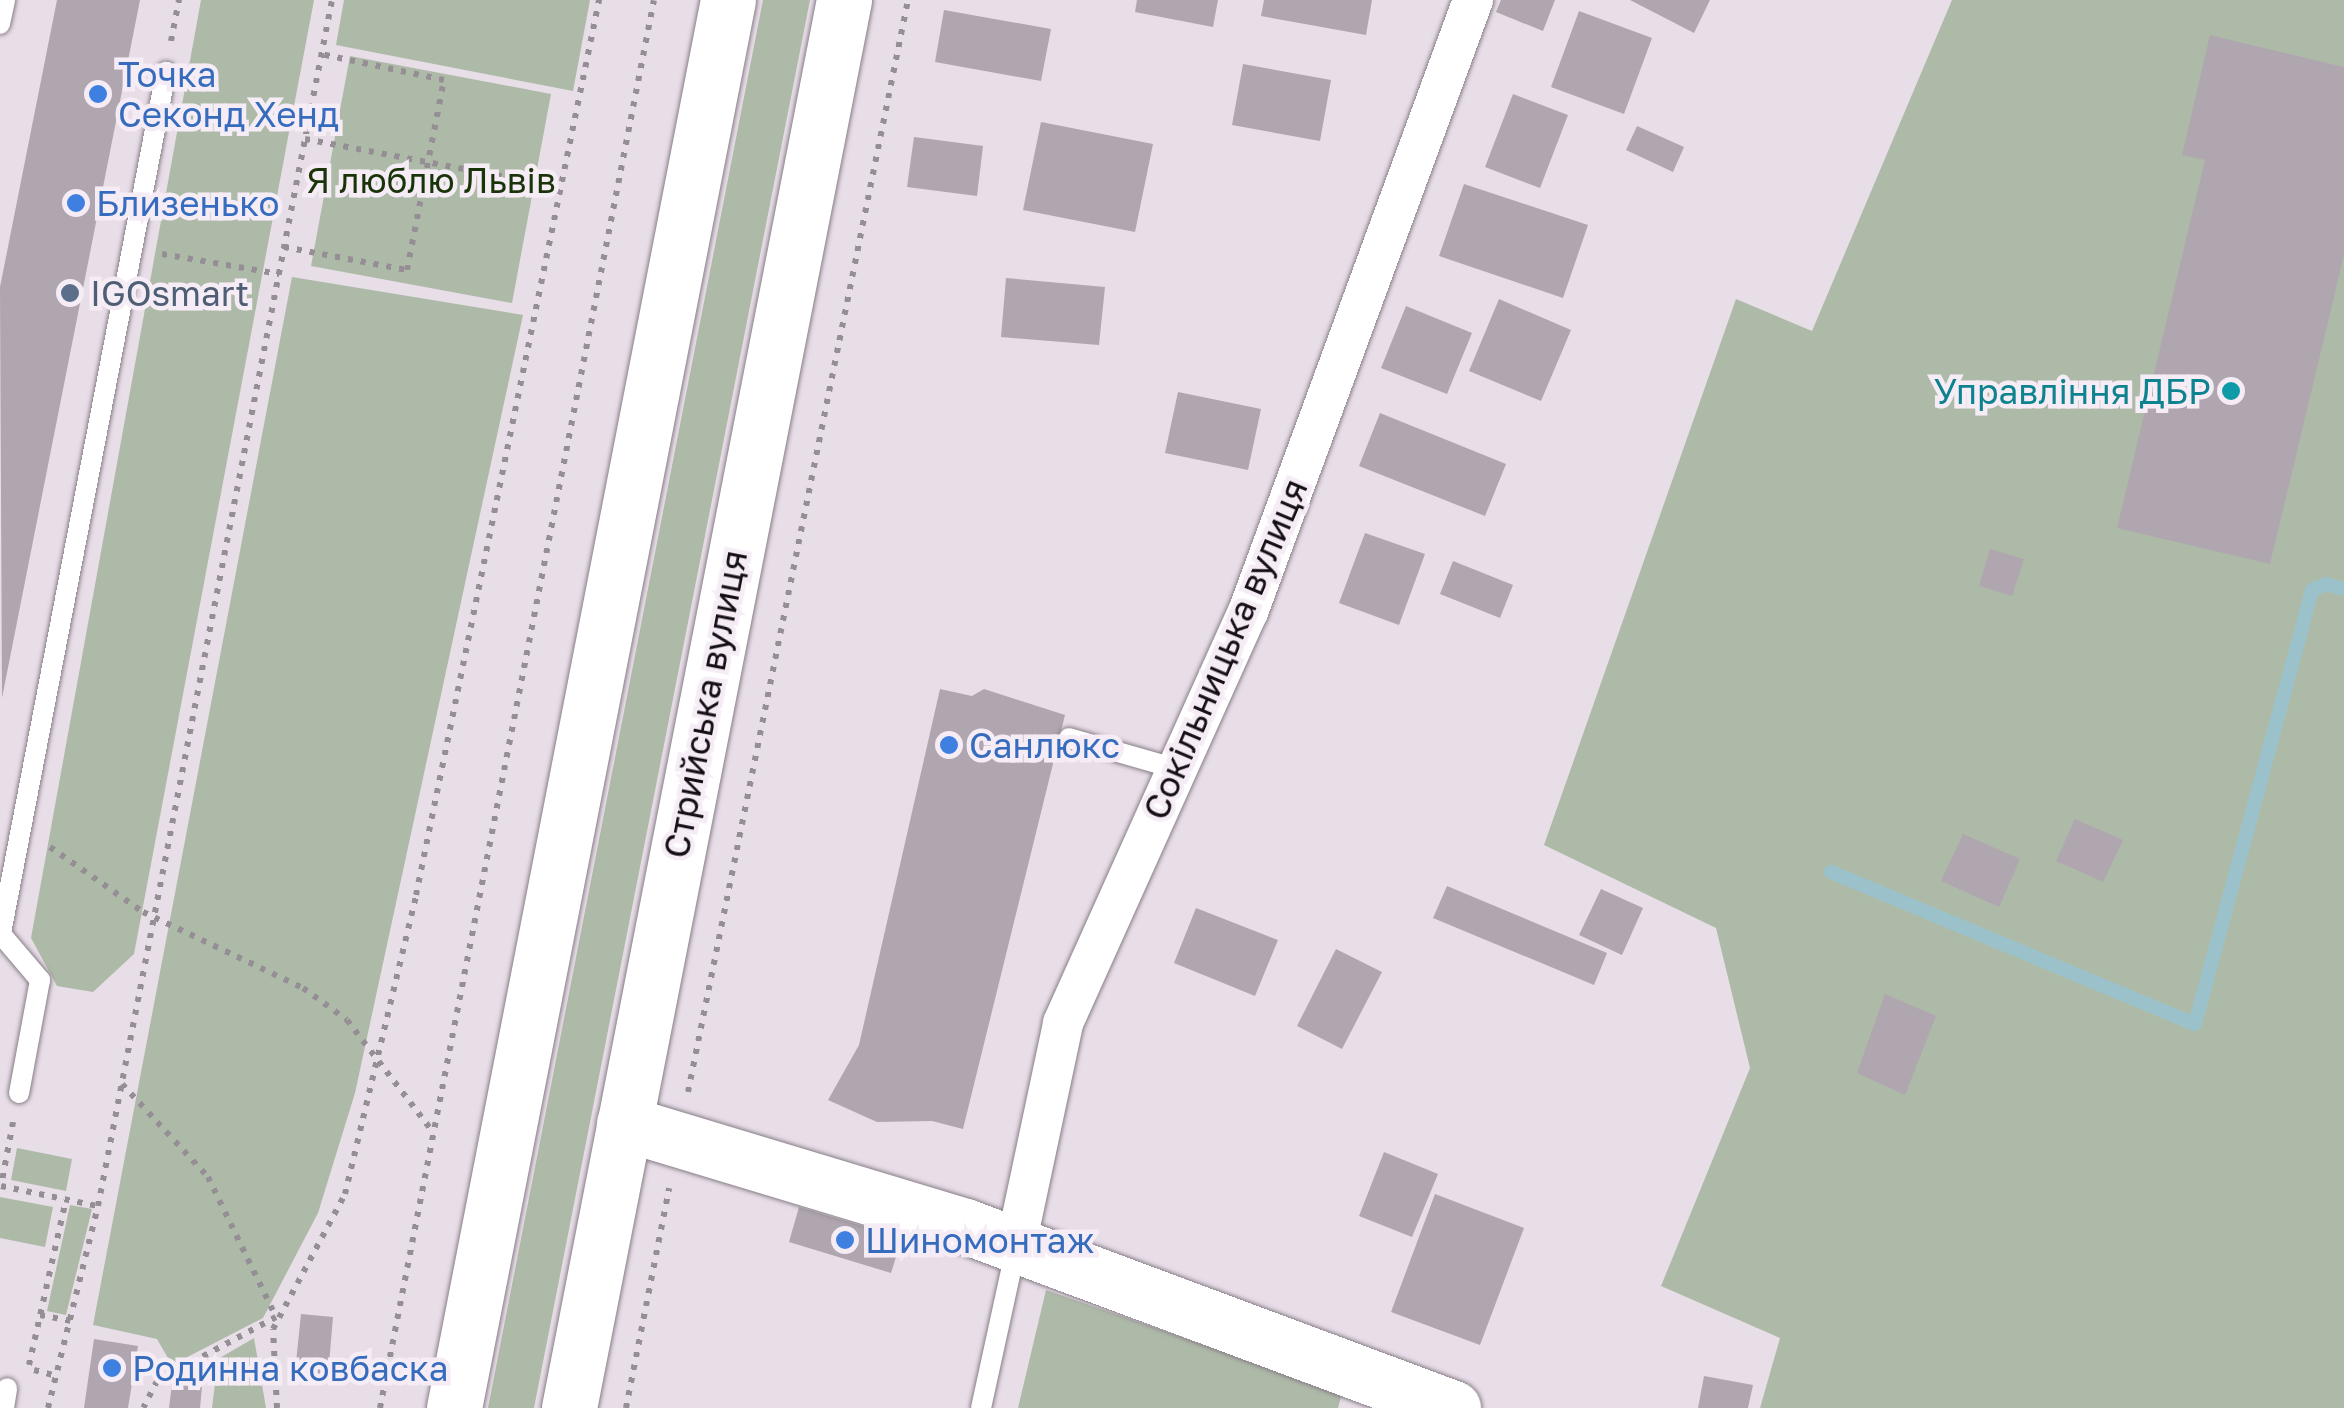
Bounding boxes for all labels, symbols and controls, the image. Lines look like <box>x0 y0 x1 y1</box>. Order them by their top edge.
place label: Точка Секонд Хенд <box>118 53 339 135</box>
marker: Точка Секонд Хенд <box>87 83 109 105</box>
park label: Я люблю Львів <box>306 159 556 201</box>
place label: Близенько <box>96 182 280 224</box>
marker: Близенько <box>65 192 87 214</box>
place label: IGOsmart <box>90 272 249 314</box>
marker: IGOsmart <box>59 282 81 304</box>
place label: Управління ДБР <box>1934 370 2211 412</box>
marker: Управління ДБР <box>2220 380 2242 402</box>
street label: Сокільницька вулиця <box>1134 472 1316 826</box>
street label: Стрийська вулиця <box>655 547 755 861</box>
place label: Санлюкс <box>969 724 1120 766</box>
marker: Санлюкс <box>938 734 960 756</box>
place label: Шиномонтаж <box>865 1219 1094 1261</box>
marker: Шиномонтаж <box>834 1229 856 1251</box>
place label: Родинна ковбаска <box>132 1347 448 1389</box>
marker: Родинна ковбаска <box>101 1357 123 1379</box>

